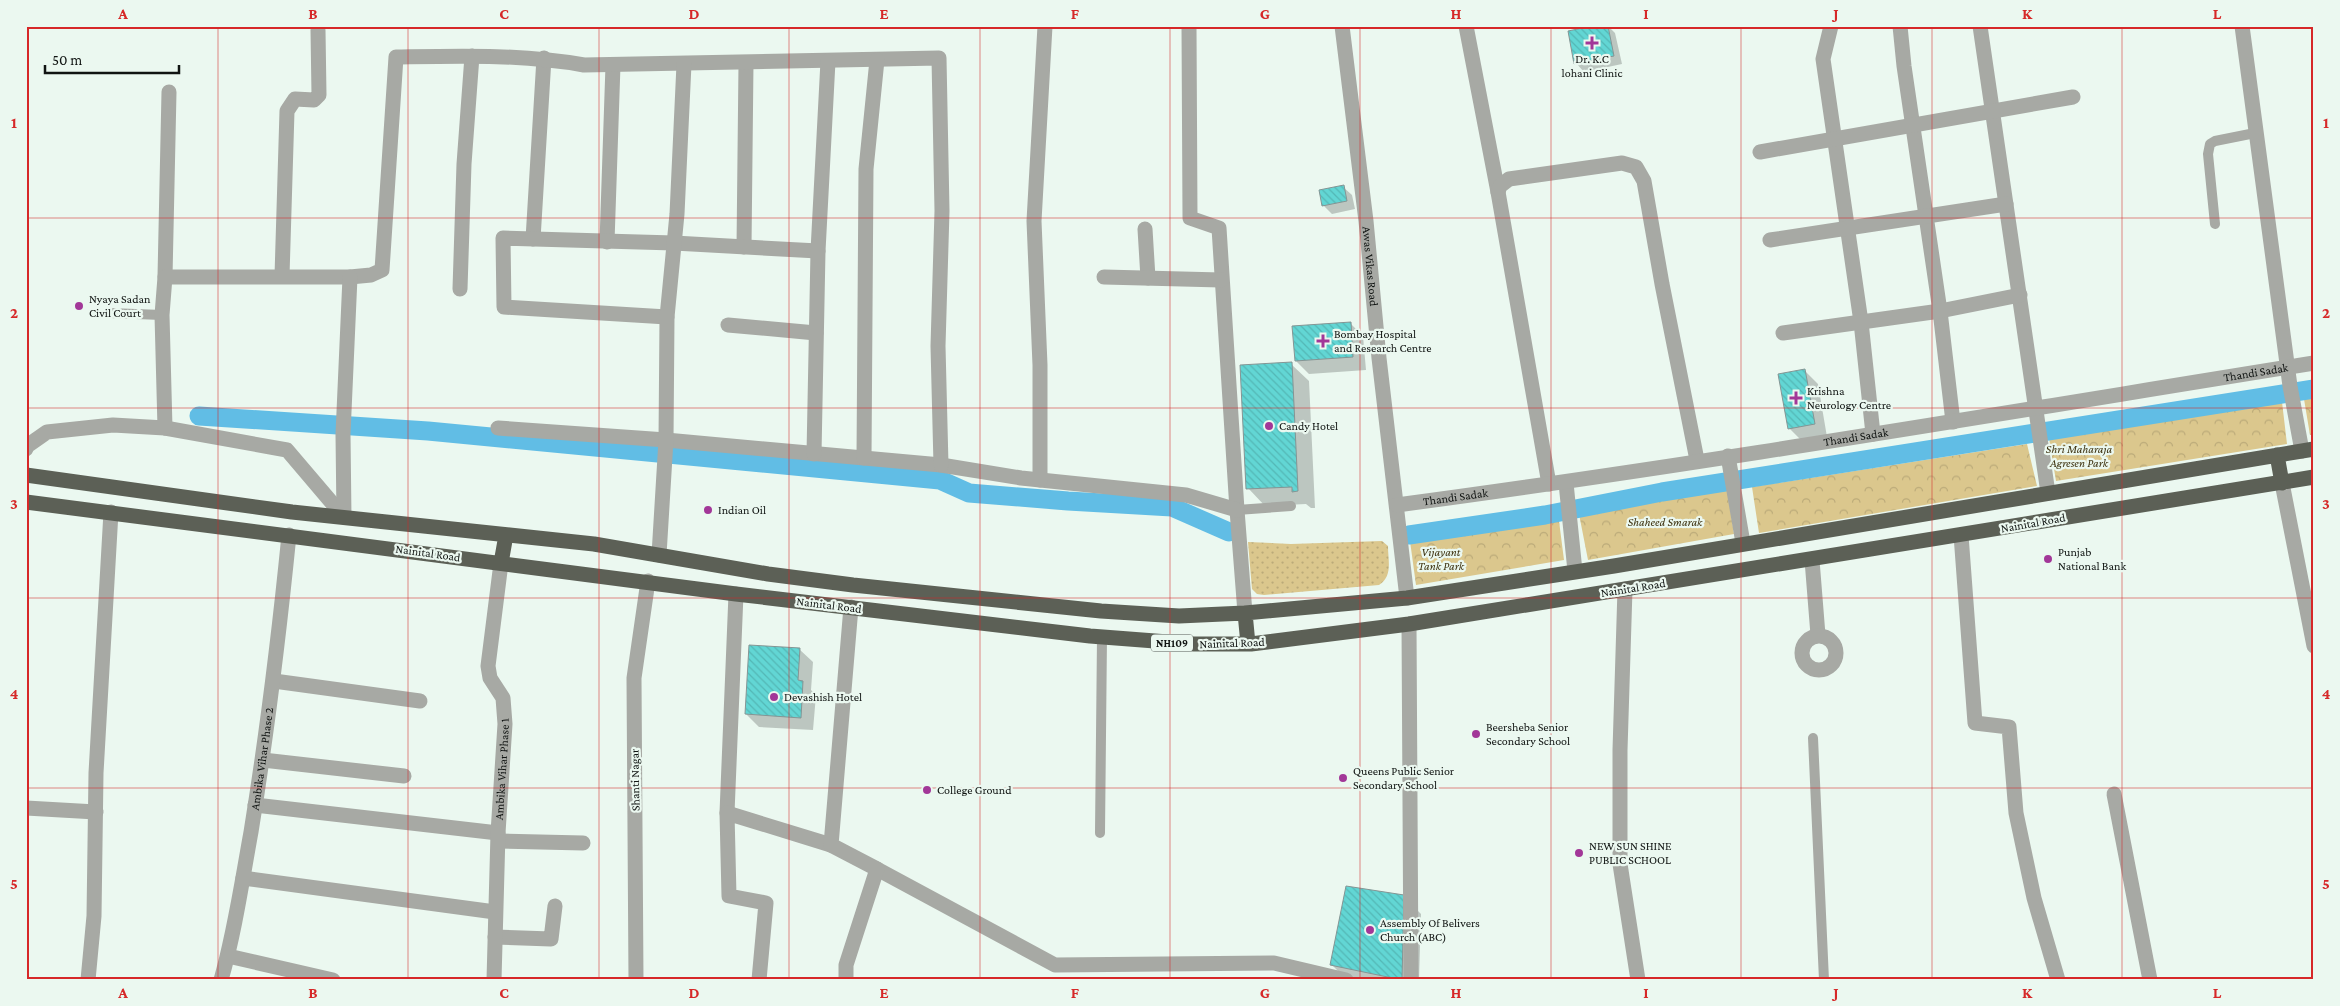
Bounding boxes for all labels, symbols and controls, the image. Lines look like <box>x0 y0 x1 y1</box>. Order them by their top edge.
text: A <box>117 5 128 22</box>
text: B <box>308 5 318 22</box>
text: C <box>499 5 509 22</box>
text: D <box>688 5 700 22</box>
text: E <box>879 5 889 22</box>
text: F <box>1071 5 1080 22</box>
text: G <box>1260 5 1270 22</box>
text: H <box>1451 5 1462 22</box>
text: I <box>1643 5 1649 22</box>
text: J <box>1831 5 1839 22</box>
text: K <box>2022 5 2033 22</box>
text: L <box>2213 5 2222 22</box>
marker: Dr. K.C lohani Clinic <box>1585 36 1599 50</box>
scale bar <box>45 42 179 74</box>
text: 50 m <box>52 52 82 68</box>
place label: Dr. K.C lohani Clinic <box>1562 52 1622 80</box>
text: 1 <box>11 114 17 131</box>
text: 1 <box>2323 114 2329 131</box>
street label: Awas Vikas Road <box>1360 226 1381 308</box>
place label: Nyaya Sadan Civil Court <box>89 292 151 320</box>
marker: Nyaya Sadan Civil Court <box>73 300 85 312</box>
text: 2 <box>10 304 18 321</box>
text: 2 <box>2322 304 2330 321</box>
place label: Bombay Hospital and Research Centre <box>1334 327 1432 355</box>
marker: Bombay Hospital and Research Centre <box>1316 334 1330 348</box>
street label: Thandi Sadak <box>2222 360 2290 385</box>
place label: Krishna Neurology Centre <box>1807 384 1891 412</box>
marker: Krishna Neurology Centre <box>1789 391 1803 405</box>
place label: Candy Hotel <box>1279 419 1338 433</box>
marker: Candy Hotel <box>1263 420 1275 432</box>
street label: Thandi Sadak <box>1823 425 1890 449</box>
park label: Shri Maharaja Agresen Park <box>2046 442 2113 470</box>
street label: Thandi Sadak <box>1422 486 1489 508</box>
text: 3 <box>10 495 18 512</box>
text: 3 <box>2322 495 2330 512</box>
place label: Indian Oil <box>718 503 766 517</box>
marker: Indian Oil <box>702 504 714 516</box>
street label: Nainital Road <box>2000 510 2067 536</box>
park label: Shaheed Smarak <box>1628 515 1703 529</box>
street label: Nainital Road <box>395 542 462 565</box>
park label: Vijayant Tank Park <box>1418 545 1465 573</box>
place label: Punjab National Bank <box>2058 545 2126 573</box>
marker: Punjab National Bank <box>2042 553 2054 565</box>
street label: Nainital Road <box>1600 576 1667 600</box>
street label: Nainital Road <box>796 594 863 616</box>
road number: NH109 <box>1151 634 1193 651</box>
street label: Nainital Road <box>1199 635 1266 651</box>
text: 4 <box>10 685 19 702</box>
text: 4 <box>2322 685 2331 702</box>
place label: Devashish Hotel <box>784 690 862 704</box>
marker: Devashish Hotel <box>768 691 780 703</box>
street label: Ambika Vihar Phase 2 <box>248 706 276 811</box>
street label: Ambika Vihar Phase 1 <box>492 718 512 820</box>
place label: Beersheba Senior Secondary School <box>1486 720 1570 748</box>
marker: Beersheba Senior Secondary School <box>1470 728 1482 740</box>
street label: Shanti Nagar <box>627 748 643 811</box>
place label: Queens Public Senior Secondary School <box>1353 764 1455 792</box>
marker: Queens Public Senior Secondary School <box>1337 772 1349 784</box>
place label: College Ground <box>937 783 1012 797</box>
marker: College Ground <box>921 784 933 796</box>
place label: NEW SUN SHINE PUBLIC SCHOOL <box>1589 839 1672 867</box>
marker: NEW SUN SHINE PUBLIC SCHOOL <box>1573 847 1585 859</box>
text: 5 <box>10 875 18 892</box>
text: 5 <box>2322 875 2330 892</box>
place label: Assembly Of Belivers Church (ABC) <box>1380 916 1480 944</box>
marker: Assembly Of Belivers Church (ABC) <box>1364 924 1376 936</box>
text: A <box>117 984 128 1001</box>
text: B <box>308 984 318 1001</box>
text: C <box>499 984 509 1001</box>
text: D <box>688 984 700 1001</box>
text: E <box>879 984 889 1001</box>
text: F <box>1071 984 1080 1001</box>
text: G <box>1260 984 1270 1001</box>
text: H <box>1451 984 1462 1001</box>
text: I <box>1643 984 1649 1001</box>
text: J <box>1831 984 1839 1001</box>
text: K <box>2022 984 2033 1001</box>
text: L <box>2213 984 2222 1001</box>

